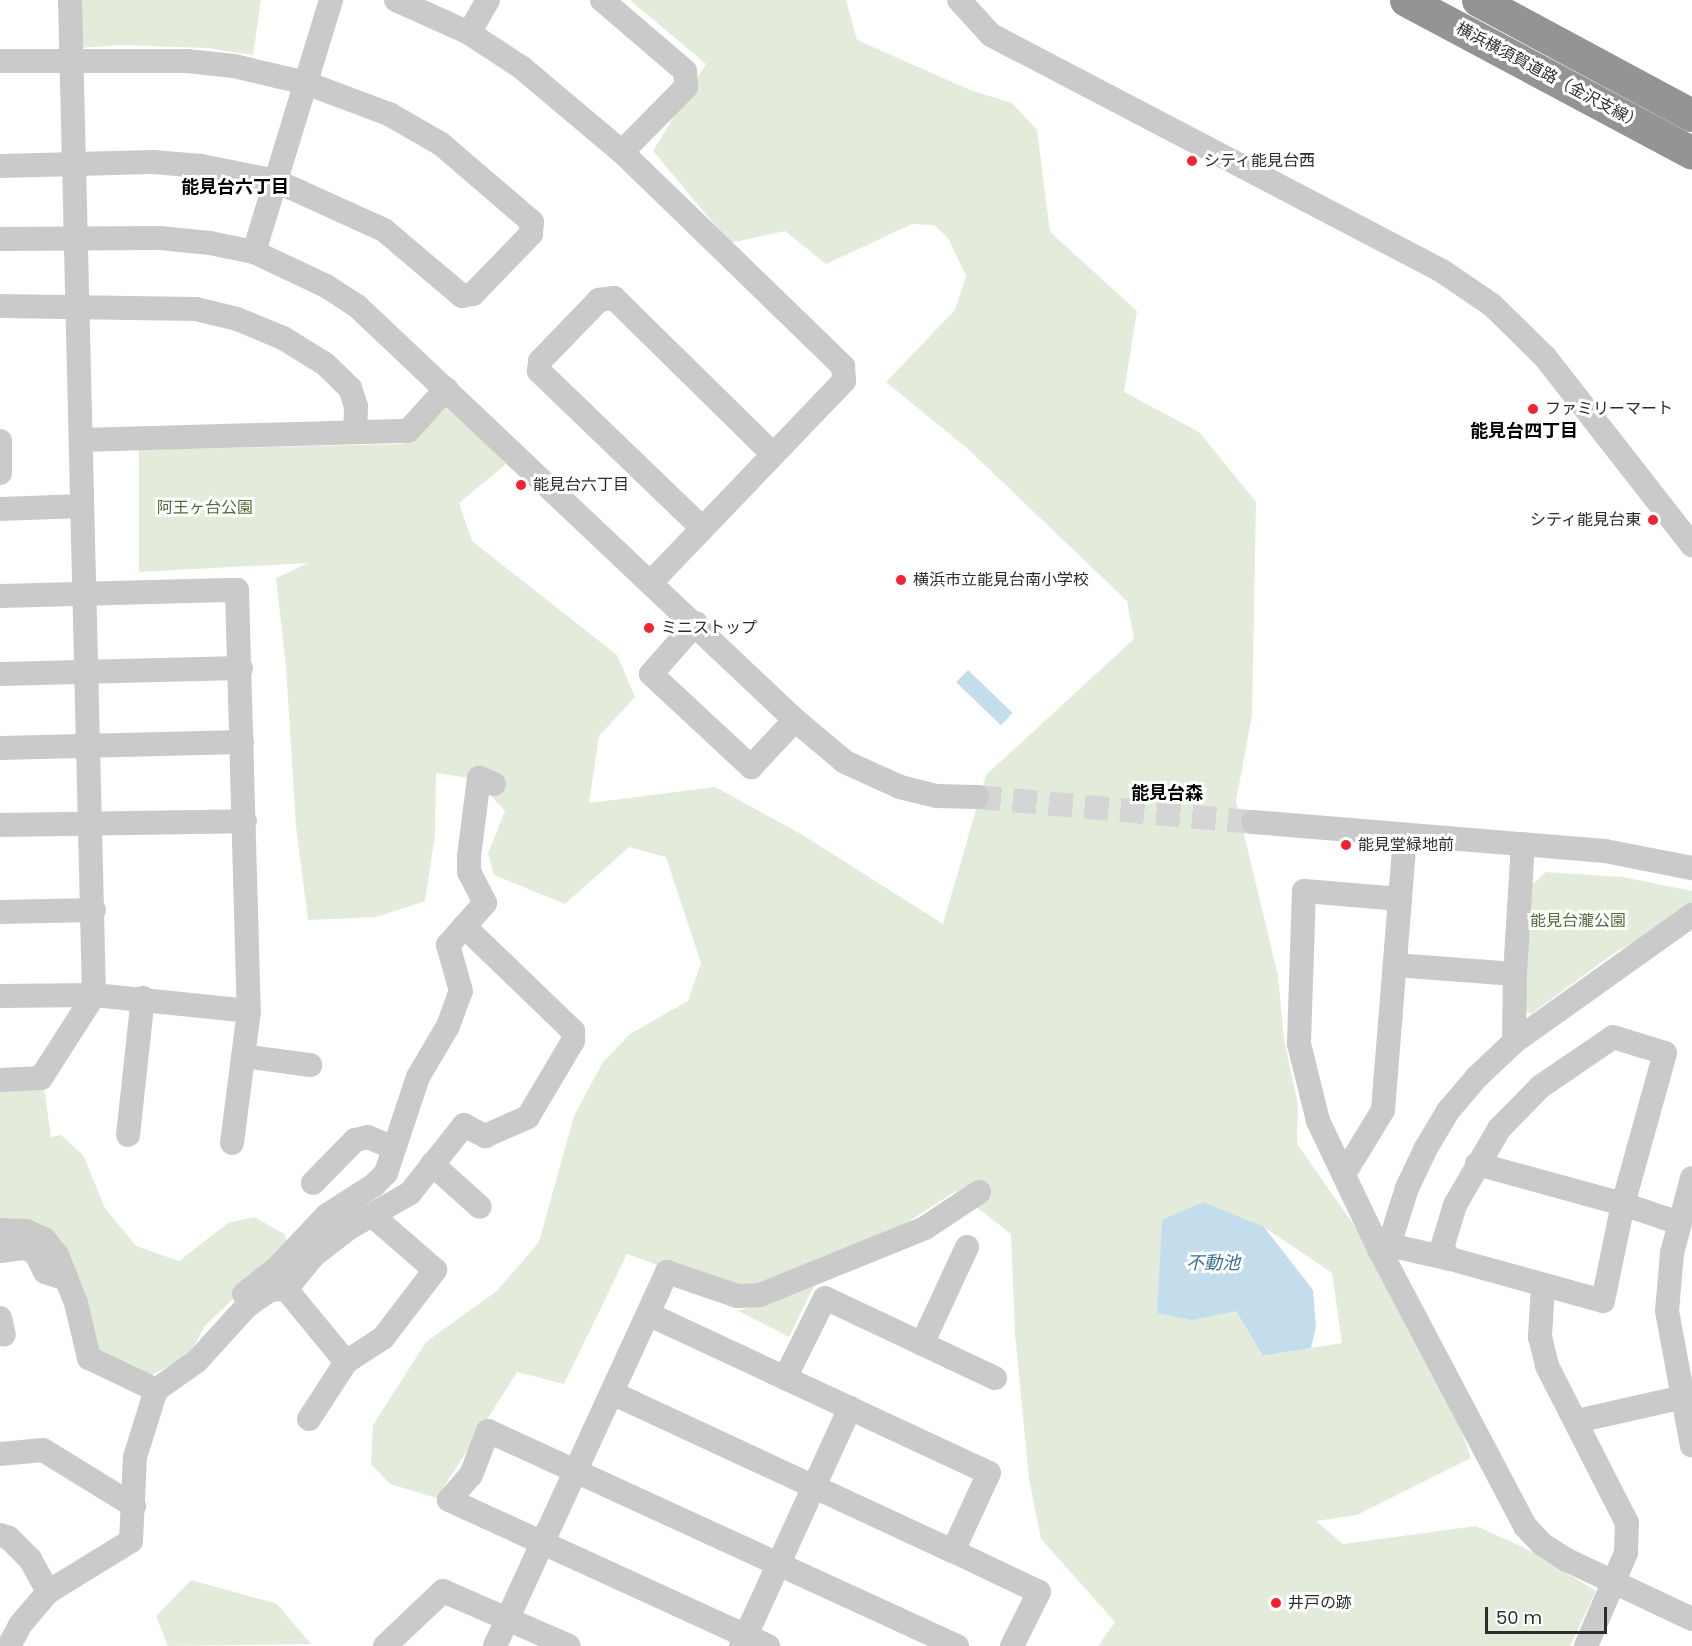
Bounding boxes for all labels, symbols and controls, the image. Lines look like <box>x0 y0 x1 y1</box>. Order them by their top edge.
street label: 横浜横須賀道路（金沢支線） <box>1453 19 1645 133</box>
place label: シティ能見台西 <box>1204 151 1316 171</box>
marker: シティ能見台西 <box>1185 154 1199 168</box>
district label: 能見台六丁目 <box>181 176 289 198</box>
place label: ファミリーマート <box>1545 399 1673 419</box>
marker: ファミリーマート <box>1526 402 1540 416</box>
district label: 能見台四丁目 <box>1470 420 1578 442</box>
place label: 能見台六丁目 <box>533 475 629 495</box>
marker: 能見台六丁目 <box>514 478 528 492</box>
park label: 阿王ヶ台公園 <box>157 498 253 518</box>
place label: シティ能見台東 <box>1529 510 1641 530</box>
marker: シティ能見台東 <box>1646 513 1660 527</box>
place label: 横浜市立能見台南小学校 <box>913 570 1089 590</box>
marker: 横浜市立能見台南小学校 <box>894 573 908 587</box>
place label: ミニストップ <box>661 618 757 638</box>
marker: ミニストップ <box>642 621 656 635</box>
district label: 能見台森 <box>1131 782 1203 804</box>
place label: 能見堂緑地前 <box>1358 835 1454 855</box>
marker: 能見堂緑地前 <box>1339 838 1353 852</box>
park label: 能見台瀧公園 <box>1530 911 1626 931</box>
water label: 不動池 <box>1186 1252 1240 1274</box>
place label: 井戸の跡 <box>1288 1593 1352 1613</box>
scale bar <box>1488 1595 1610 1633</box>
marker: 井戸の跡 <box>1269 1596 1283 1610</box>
text: 50 m <box>1496 1605 1542 1630</box>

